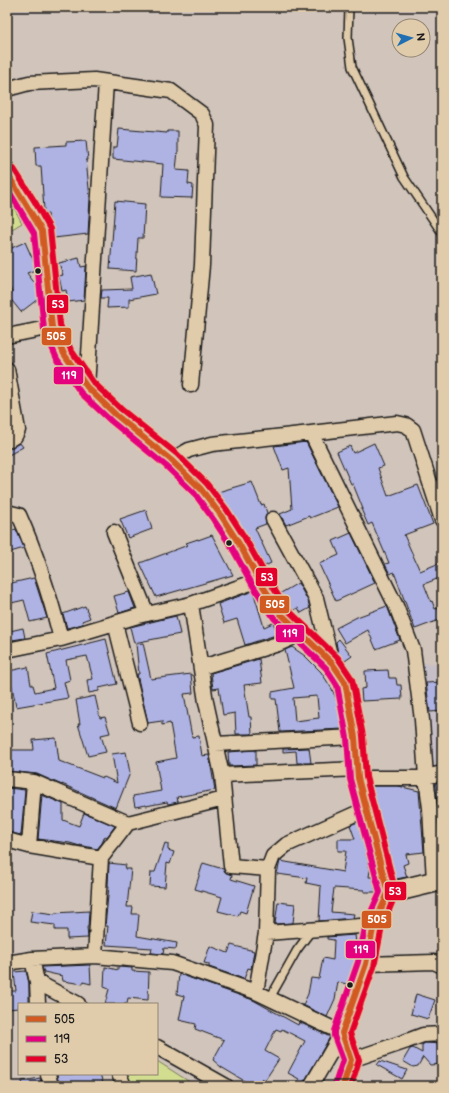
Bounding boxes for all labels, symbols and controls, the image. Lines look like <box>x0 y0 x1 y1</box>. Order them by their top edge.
north arrow <box>391 18 431 58</box>
text: N <box>414 32 427 42</box>
unlabelled marker <box>33 266 43 276</box>
line badge: 53 <box>46 294 69 314</box>
text: 53 <box>52 298 65 311</box>
line badge: 505 <box>41 327 72 346</box>
text: 505 <box>46 330 66 343</box>
line badge: 119 <box>53 366 84 385</box>
text: 119 <box>61 369 77 382</box>
unlabelled marker <box>224 538 234 548</box>
line badge: 53 <box>255 567 278 587</box>
text: 53 <box>261 571 274 584</box>
line badge: 505 <box>259 595 290 614</box>
text: 505 <box>265 598 285 611</box>
line badge: 119 <box>275 624 305 643</box>
text: 119 <box>282 627 298 640</box>
line badge: 53 <box>384 881 407 901</box>
text: 53 <box>389 885 402 898</box>
line badge: 505 <box>361 910 392 929</box>
text: 505 <box>367 913 387 926</box>
line badge: 119 <box>345 940 376 959</box>
text: 119 <box>353 943 369 956</box>
unlabelled marker <box>345 980 355 990</box>
legend <box>18 1003 158 1075</box>
text: 505 <box>54 1012 75 1027</box>
text: 119 <box>54 1032 70 1047</box>
text: 53 <box>54 1052 68 1067</box>

